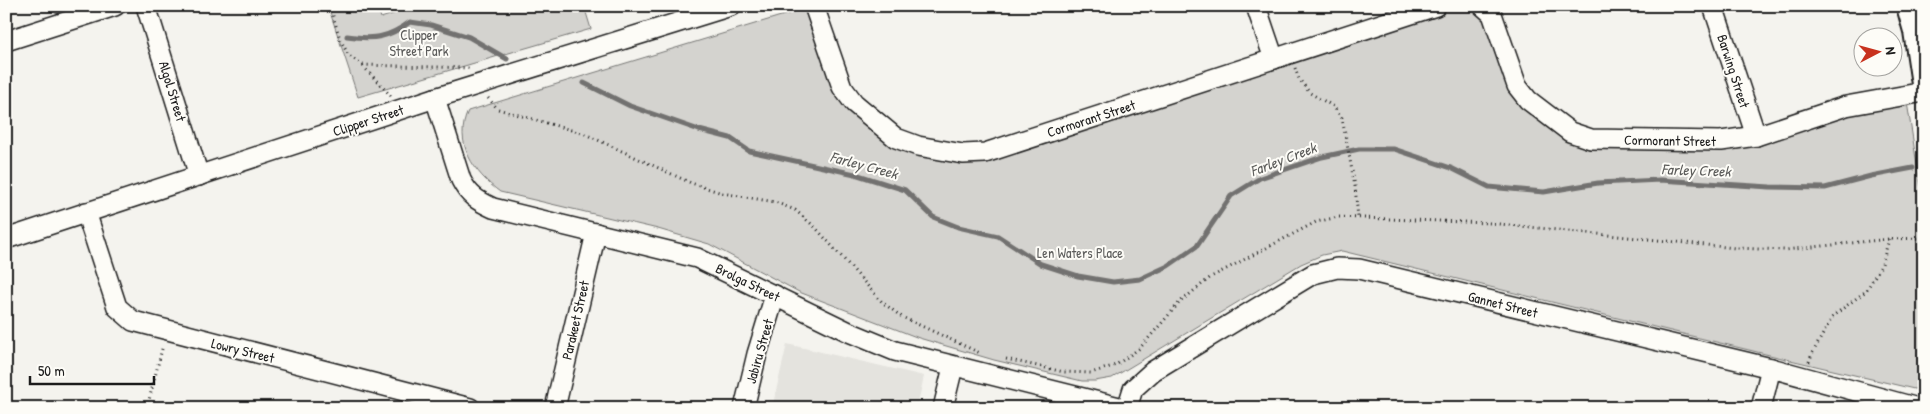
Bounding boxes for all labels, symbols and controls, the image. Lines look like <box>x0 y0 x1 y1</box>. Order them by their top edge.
park label: Clipper Street Park <box>389 25 449 60</box>
north arrow <box>1852 28 1902 78</box>
street label: Barwing Street <box>1712 32 1755 111</box>
text: N <box>1882 46 1901 56</box>
street label: Algol Street <box>154 59 191 124</box>
street label: Cormorant Street <box>1044 95 1138 141</box>
street label: Clipper Street <box>330 100 406 141</box>
street label: Cormorant Street <box>1624 130 1716 150</box>
water label: Farley Creek <box>1247 136 1321 181</box>
water label: Farley Creek <box>828 146 902 185</box>
water label: Farley Creek <box>1661 158 1733 182</box>
park label: Len Waters Place <box>1037 243 1123 262</box>
street label: Brolga Street <box>712 258 784 307</box>
street label: Parakeet Street <box>557 278 593 361</box>
street label: Gannet Street <box>1466 286 1540 322</box>
street label: Jabiru Street <box>741 316 777 386</box>
street label: Lowry Street <box>209 333 277 368</box>
scale bar <box>30 354 154 386</box>
text: 50 m <box>38 360 65 381</box>

